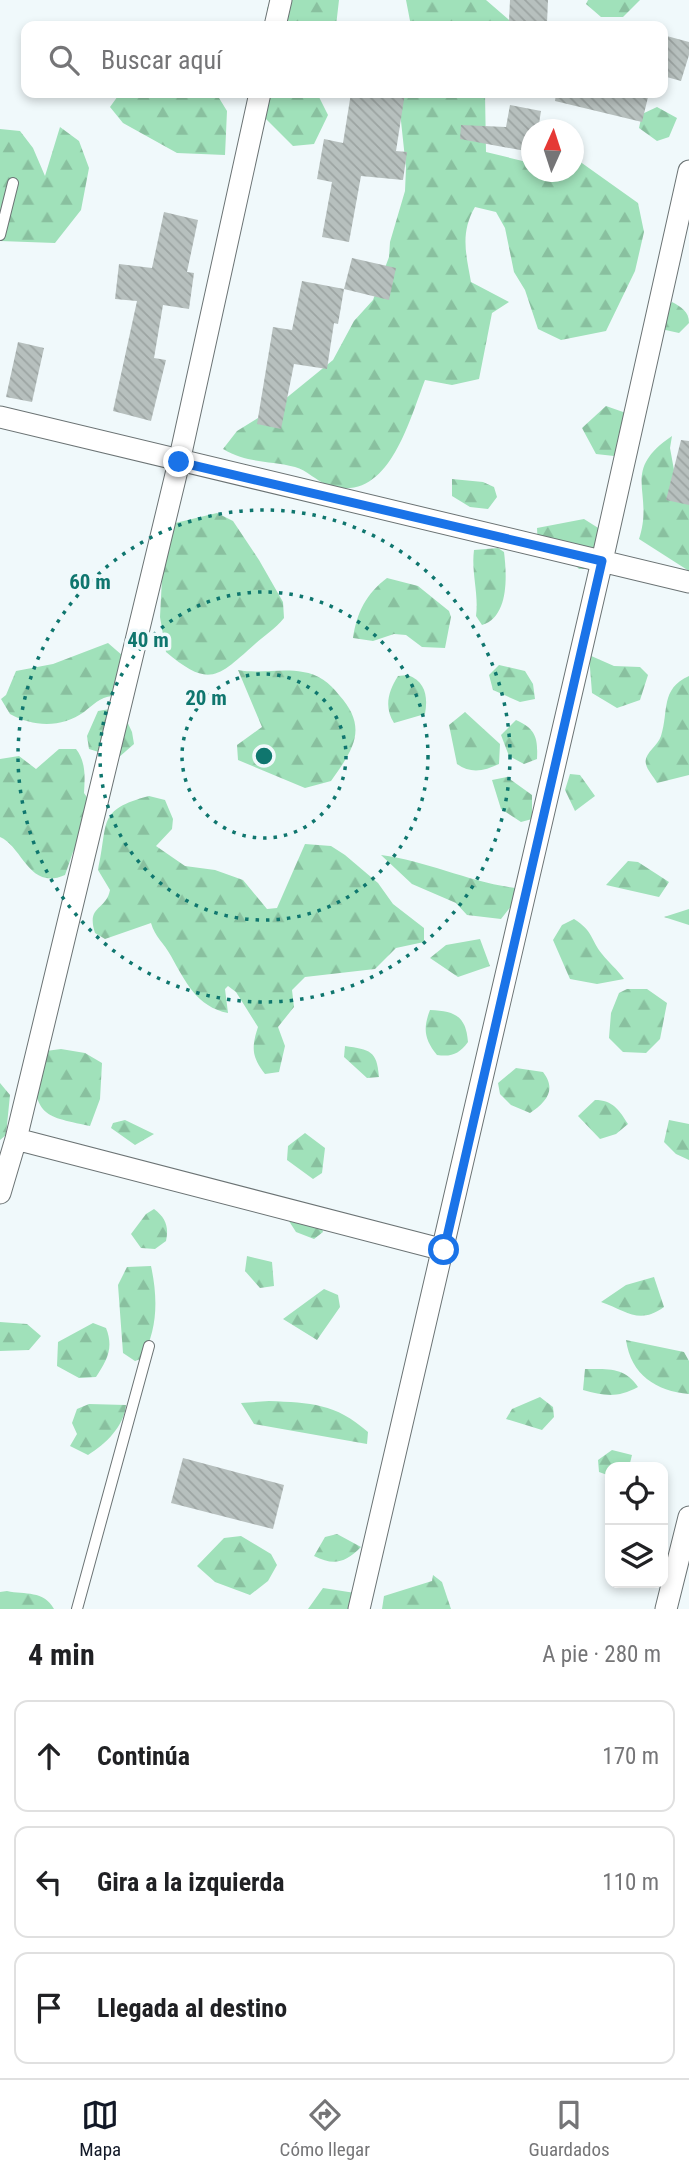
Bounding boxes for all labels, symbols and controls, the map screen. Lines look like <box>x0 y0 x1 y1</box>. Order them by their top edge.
search box <box>21 21 668 98</box>
icon: search <box>45 41 83 79</box>
text: Buscar aquí <box>101 45 222 75</box>
north arrow <box>521 119 584 182</box>
route end <box>163 446 194 477</box>
text: 60 m <box>69 570 111 594</box>
text: 40 m <box>127 628 169 652</box>
text: 20 m <box>185 686 227 710</box>
centre of rings <box>252 744 276 768</box>
route start <box>428 1234 459 1265</box>
map controls <box>605 1462 668 1588</box>
button: locate <box>605 1462 668 1525</box>
button: layers <box>605 1525 668 1588</box>
text: 4 min <box>28 1637 95 1672</box>
text: A pie · 280 m <box>542 1641 661 1668</box>
icon: ahead <box>30 1737 68 1775</box>
text: Continúa <box>97 1741 190 1771</box>
text: 170 m <box>602 1743 659 1770</box>
icon: left <box>30 1863 68 1901</box>
text: Gira a la izquierda <box>97 1867 285 1897</box>
text: 110 m <box>602 1869 659 1896</box>
icon: arrive <box>30 1989 68 2027</box>
text: Llegada al destino <box>97 1993 287 2023</box>
tab: Mapa <box>79 2096 121 2161</box>
tab: Cómo llegar <box>280 2096 370 2161</box>
tab: Guardados <box>528 2096 610 2161</box>

